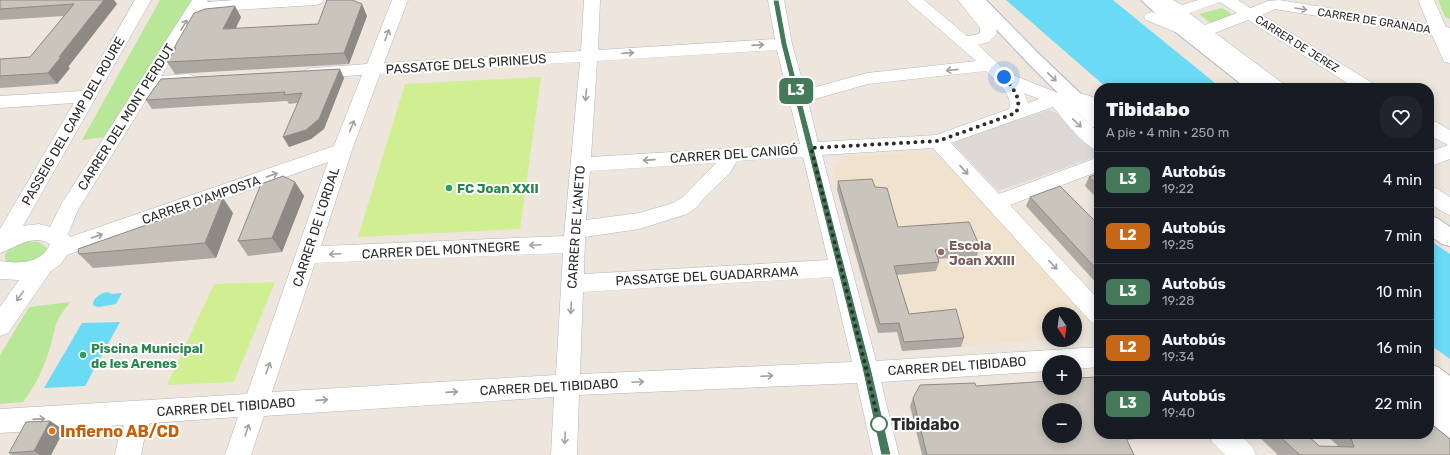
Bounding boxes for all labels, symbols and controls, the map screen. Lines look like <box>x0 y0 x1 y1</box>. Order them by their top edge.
one-way arrow <box>1294 5 1307 13</box>
street label: CARRER DE GRANADA <box>1316 6 1432 36</box>
street label: CARRER DE JEREZ <box>1253 13 1342 75</box>
one-way arrow <box>181 19 189 31</box>
one-way arrow <box>383 29 391 41</box>
street label: PASSEIG DEL CAMP DEL ROURE <box>19 34 127 208</box>
street label: CARRER DEL MONT PERDUT <box>75 41 178 193</box>
one-way arrow <box>751 42 764 49</box>
one-way arrow <box>621 50 634 57</box>
street label: PASSATGE DELS PIRINEUS <box>385 51 547 77</box>
one-way arrow <box>946 66 959 73</box>
your location <box>994 67 1014 87</box>
one-way arrow <box>1047 72 1057 82</box>
line badge: L3 <box>778 78 814 104</box>
text: L3 <box>787 82 805 99</box>
one-way arrow <box>583 88 590 101</box>
button: heart <box>1380 96 1422 138</box>
text: Tibidabo <box>1106 98 1190 121</box>
one-way arrow <box>1072 118 1082 127</box>
one-way arrow <box>348 120 356 132</box>
text: A pie · 4 min · 250 m <box>1106 125 1229 140</box>
street label: CARRER DEL CANIGÓ <box>669 142 799 166</box>
one-way arrow <box>643 157 656 164</box>
text: Autobús <box>1162 163 1226 181</box>
street label: CARRER DE L'ORDAL <box>290 165 343 289</box>
street label: CARRER DE L'ANETO <box>564 165 588 289</box>
one-way arrow <box>960 165 969 175</box>
one-way arrow <box>266 170 278 178</box>
text: L3 <box>1119 171 1137 188</box>
text: 4 min <box>1383 171 1422 189</box>
street label: CARRER D'AMPOSTA <box>140 173 262 227</box>
place label: FC Joan XXII <box>457 181 539 196</box>
text: 19:22 <box>1162 181 1194 196</box>
marker: FC Joan XXII <box>444 183 454 193</box>
text: Autobús <box>1162 219 1226 237</box>
text: L2 <box>1119 227 1137 244</box>
text: 7 min <box>1385 227 1422 245</box>
one-way arrow <box>90 232 103 239</box>
text: 19:25 <box>1162 237 1194 252</box>
street label: CARRER DEL MONTNEGRE <box>361 238 521 262</box>
place label: Escola Joan XXIII <box>949 238 1015 268</box>
one-way arrow <box>529 242 542 249</box>
marker: Escola Joan XXIII <box>936 247 946 257</box>
one-way arrow <box>329 251 342 258</box>
one-way arrow <box>1048 260 1058 270</box>
street label: PASSATGE DEL GUADARRAMA <box>615 264 799 288</box>
text: Autobús <box>1162 275 1226 293</box>
text: L3 <box>1119 283 1137 300</box>
text: 10 min <box>1376 283 1422 301</box>
one-way arrow <box>16 290 24 301</box>
text: 19:28 <box>1162 293 1195 308</box>
one-way arrow <box>567 301 575 314</box>
north arrow <box>1042 307 1082 347</box>
map controls <box>1042 307 1082 443</box>
text: Autobús <box>1162 331 1226 349</box>
text: L2 <box>1119 339 1137 356</box>
text: 16 min <box>1377 339 1422 357</box>
place label: Piscina Municipal de les Arenes <box>91 341 203 371</box>
text: 19:34 <box>1162 349 1195 364</box>
marker: Piscina Municipal de les Arenes <box>78 350 88 360</box>
street label: CARRER DEL TIBIDABO <box>887 354 1027 378</box>
button: + <box>1042 355 1082 395</box>
one-way arrow <box>265 361 272 374</box>
one-way arrow <box>760 373 773 380</box>
street label: CARRER DEL TIBIDABO <box>479 376 619 398</box>
one-way arrow <box>631 378 644 386</box>
text: Autobús <box>1162 387 1226 405</box>
one-way arrow <box>445 389 458 396</box>
street label: CARRER DEL TIBIDABO <box>156 395 296 419</box>
text: L3 <box>1119 395 1137 412</box>
text: 22 min <box>1375 395 1422 413</box>
one-way arrow <box>315 397 328 404</box>
button: − <box>1042 403 1082 443</box>
text: 19:40 <box>1162 405 1195 420</box>
one-way arrow <box>32 415 45 422</box>
marker: Tibidabo <box>870 415 888 433</box>
place label: Tibidabo <box>891 415 960 434</box>
place label: Infierno AB/CD <box>60 422 179 441</box>
one-way arrow <box>243 424 251 436</box>
marker: Infierno AB/CD <box>47 426 57 436</box>
one-way arrow <box>561 431 569 444</box>

